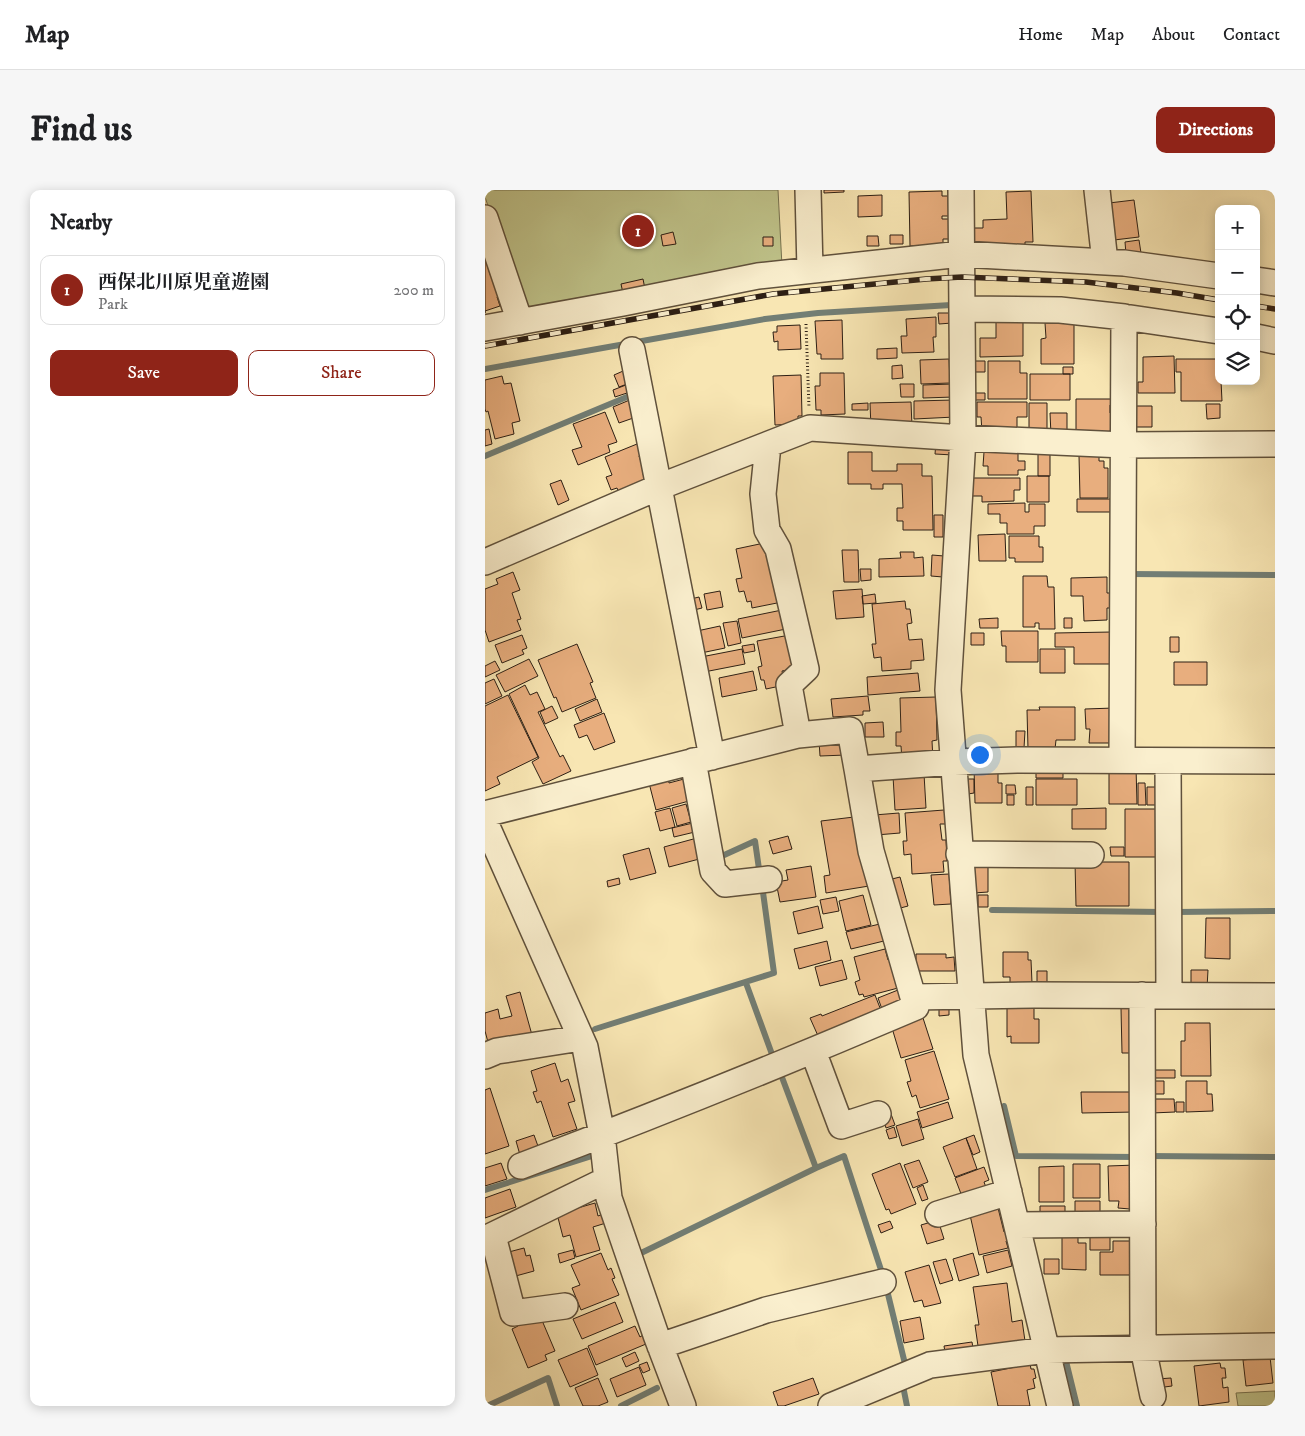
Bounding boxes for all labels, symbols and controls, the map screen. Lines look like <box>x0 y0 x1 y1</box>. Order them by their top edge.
text: Map <box>25 20 69 50</box>
text: Home <box>1018 24 1063 46</box>
text: Map <box>1091 24 1124 46</box>
text: About <box>1152 24 1195 46</box>
text: Contact <box>1223 24 1280 46</box>
button: Directions <box>1156 107 1275 153</box>
text: Find us <box>30 108 132 152</box>
map controls <box>1215 205 1260 385</box>
button: + <box>1215 205 1260 250</box>
text: Nearby <box>50 210 112 236</box>
pin: 1 <box>622 212 654 250</box>
button: − <box>1215 250 1260 295</box>
text: 西保北川原児童遊園 <box>98 271 269 294</box>
text: 1 <box>64 280 70 300</box>
text: 200 m <box>393 280 434 300</box>
text: Park <box>98 294 128 314</box>
button: locate <box>1215 295 1260 340</box>
button: layers <box>1215 340 1260 385</box>
button: Save <box>50 350 238 396</box>
button: Share <box>248 350 435 396</box>
your location <box>967 742 993 768</box>

